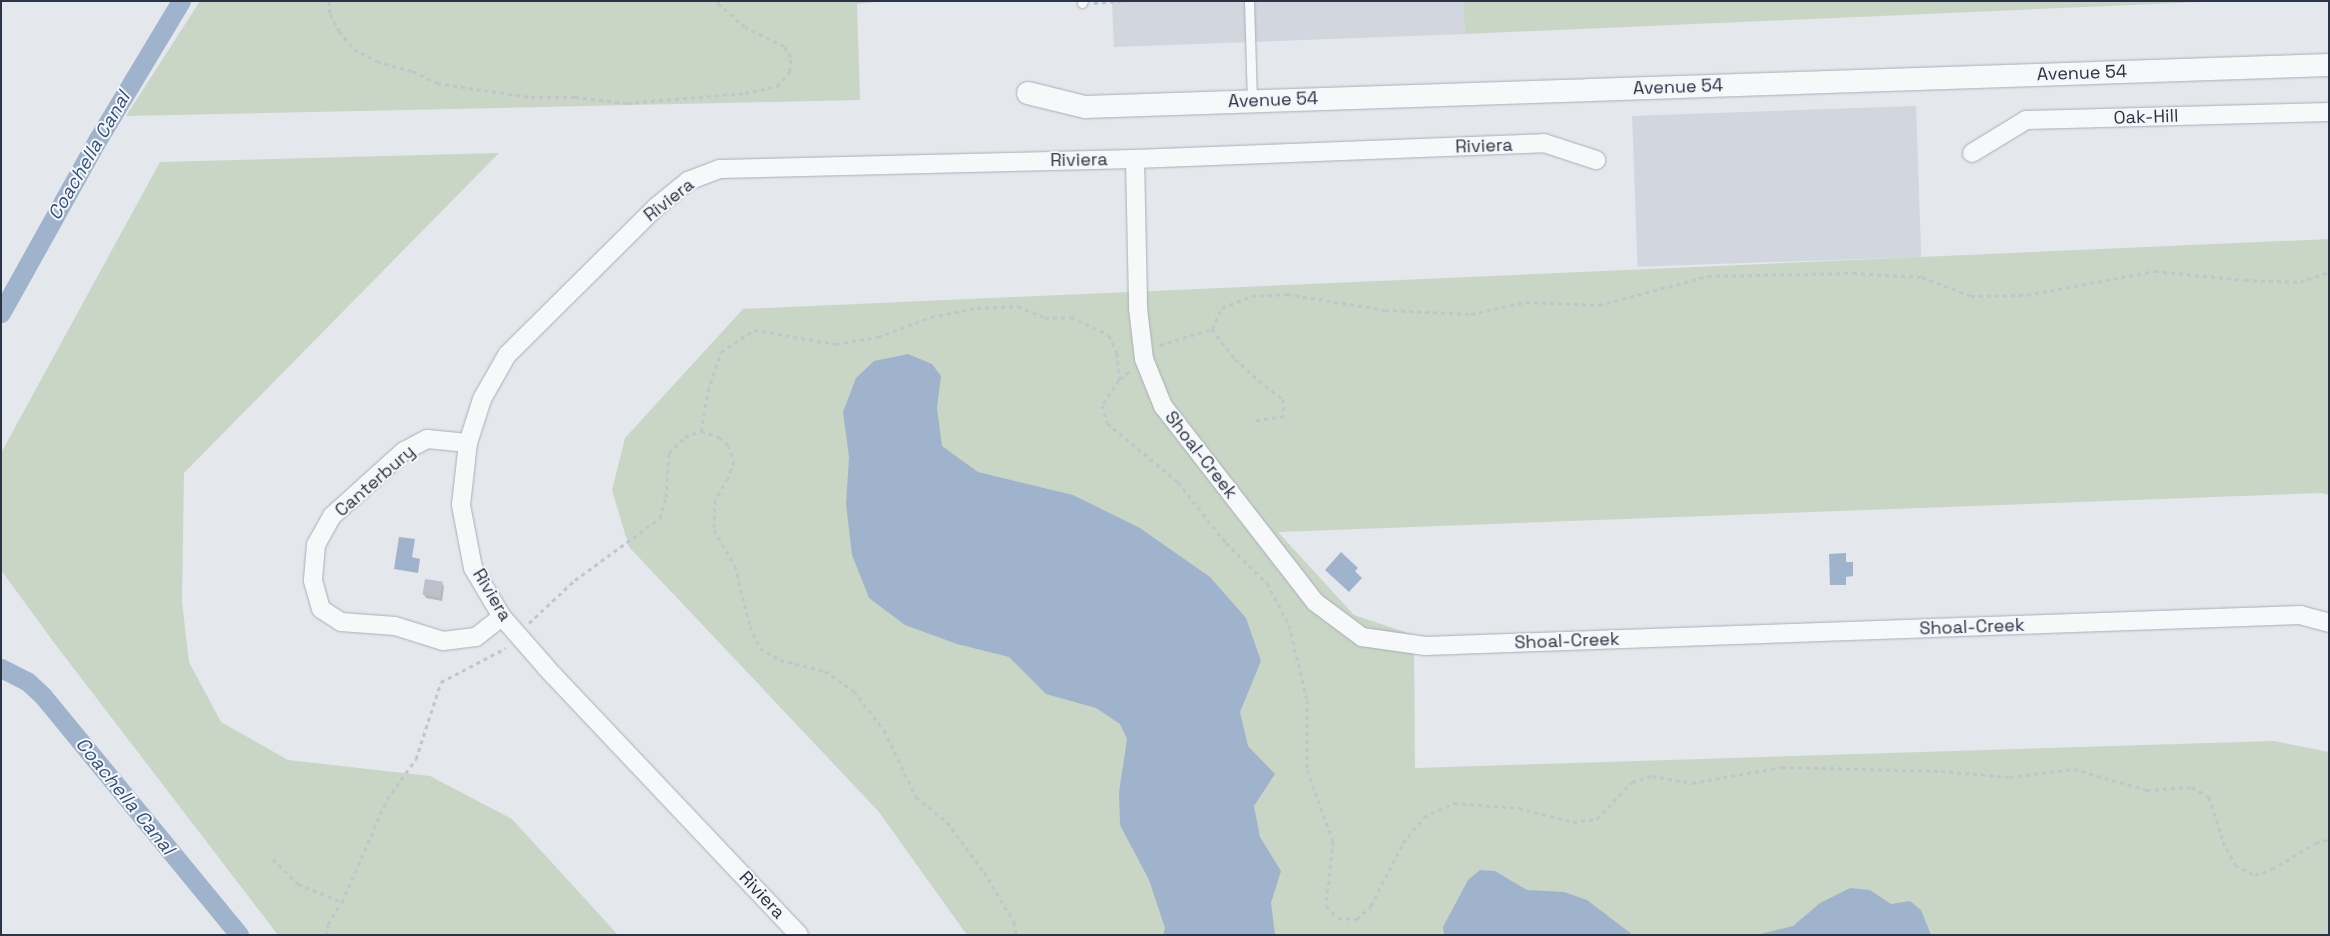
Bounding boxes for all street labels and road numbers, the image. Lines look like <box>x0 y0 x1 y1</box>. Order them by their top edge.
street label: Avenue 54 <box>2037 61 2127 85</box>
street label: Avenue 54 <box>1633 75 1723 99</box>
street label: Avenue 54 <box>1228 88 1318 112</box>
street label: Oak-Hill <box>2113 105 2179 129</box>
street label: Riviera <box>1455 134 1513 158</box>
street label: Riviera <box>1050 149 1108 171</box>
street label: Riviera <box>640 174 698 226</box>
street label: Shoal-Creek <box>1160 407 1242 503</box>
street label: Canterbury <box>331 441 419 521</box>
street label: Riviera <box>468 565 516 625</box>
street label: Shoal-Creek <box>1919 614 2025 640</box>
street label: Shoal-Creek <box>1514 628 1620 654</box>
street label: Riviera <box>735 867 789 923</box>

